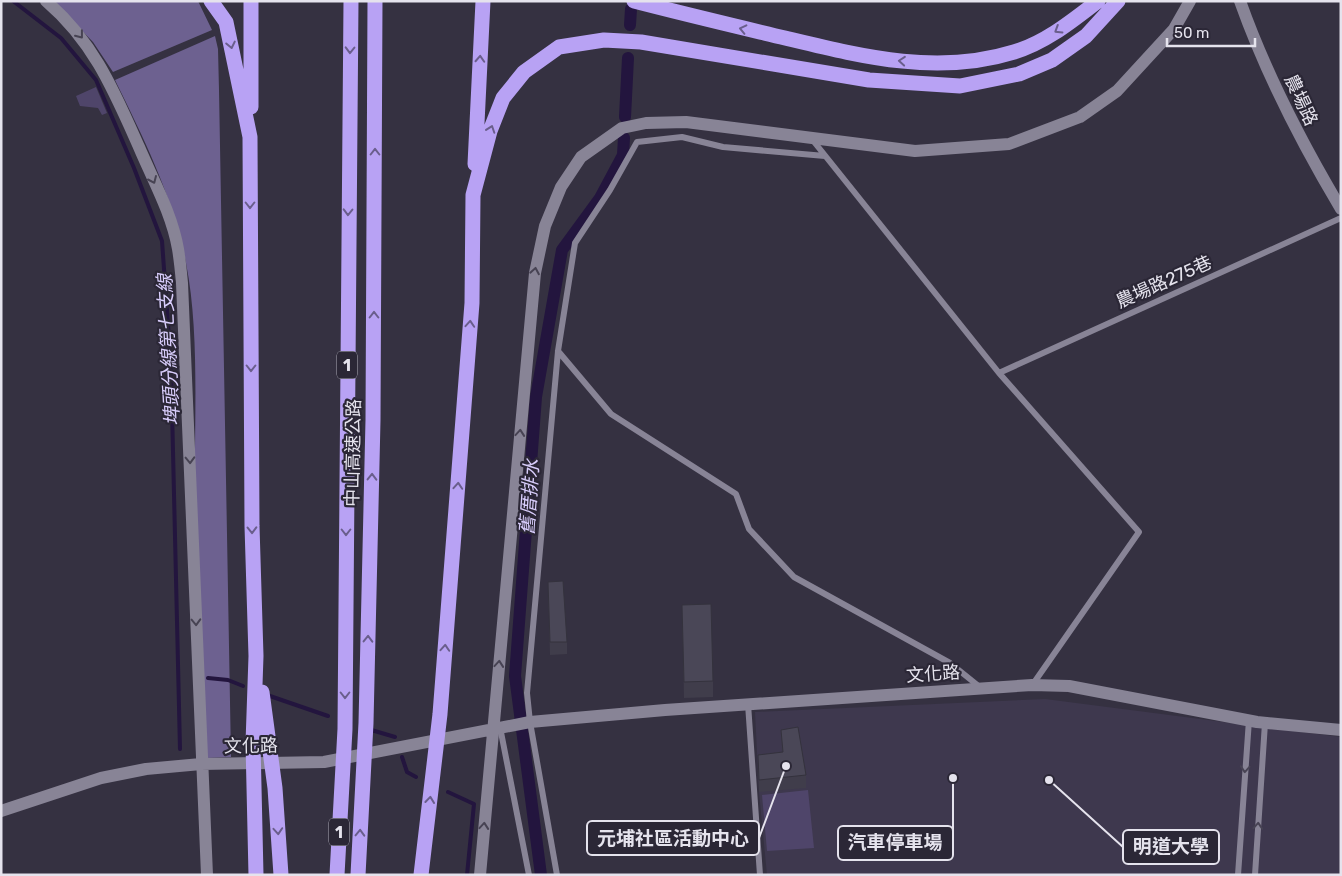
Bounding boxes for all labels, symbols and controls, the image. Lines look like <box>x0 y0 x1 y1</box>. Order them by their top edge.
scale bar <box>1167 15 1254 47</box>
one-way arrow <box>739 24 748 35</box>
one-way arrow <box>1055 24 1064 33</box>
text: 50 m <box>1174 24 1209 42</box>
one-way arrow <box>74 30 83 39</box>
one-way arrow <box>225 40 236 49</box>
one-way arrow <box>345 46 355 54</box>
one-way arrow <box>475 55 486 63</box>
one-way arrow <box>898 56 906 67</box>
street label: 農場路 <box>1280 71 1322 129</box>
one-way arrow <box>485 125 495 133</box>
one-way arrow <box>370 148 380 156</box>
one-way arrow <box>147 175 158 184</box>
one-way arrow <box>245 202 255 210</box>
one-way arrow <box>343 209 354 217</box>
street label: 農場路275巷 <box>1113 251 1215 313</box>
one-way arrow <box>530 267 540 275</box>
water label: 埤頭分線第七支線 <box>153 271 184 426</box>
one-way arrow <box>369 310 379 318</box>
one-way arrow <box>465 319 476 327</box>
road number: 1 <box>337 352 357 378</box>
one-way arrow <box>246 364 256 372</box>
street label: 中山高速公路 <box>341 399 365 507</box>
one-way arrow <box>514 429 525 437</box>
one-way arrow <box>184 456 195 464</box>
water label: 舊厝排水 <box>515 457 544 536</box>
one-way arrow <box>366 473 377 481</box>
one-way arrow <box>452 481 463 489</box>
one-way arrow <box>247 527 258 535</box>
one-way arrow <box>341 529 351 537</box>
one-way arrow <box>190 619 201 627</box>
one-way arrow <box>362 635 373 643</box>
one-way arrow <box>439 643 450 651</box>
one-way arrow <box>493 660 504 668</box>
street label: 文化路 <box>905 661 961 687</box>
one-way arrow <box>340 692 350 699</box>
street label: 文化路 <box>224 735 278 757</box>
one-way arrow <box>1240 765 1251 773</box>
one-way arrow <box>424 796 435 804</box>
road number: 1 <box>329 819 349 846</box>
callout: 元埔社區活動中心 <box>587 821 759 855</box>
one-way arrow <box>479 822 490 830</box>
one-way arrow <box>1253 822 1264 830</box>
callout: 汽車停車場 <box>838 826 953 860</box>
one-way arrow <box>272 827 283 835</box>
text: 元埔社區活動中心 <box>597 827 749 850</box>
one-way arrow <box>354 829 365 837</box>
callout: 明道大學 <box>1123 830 1219 864</box>
text: 汽車停車場 <box>847 831 943 854</box>
text: 明道大學 <box>1133 835 1209 858</box>

